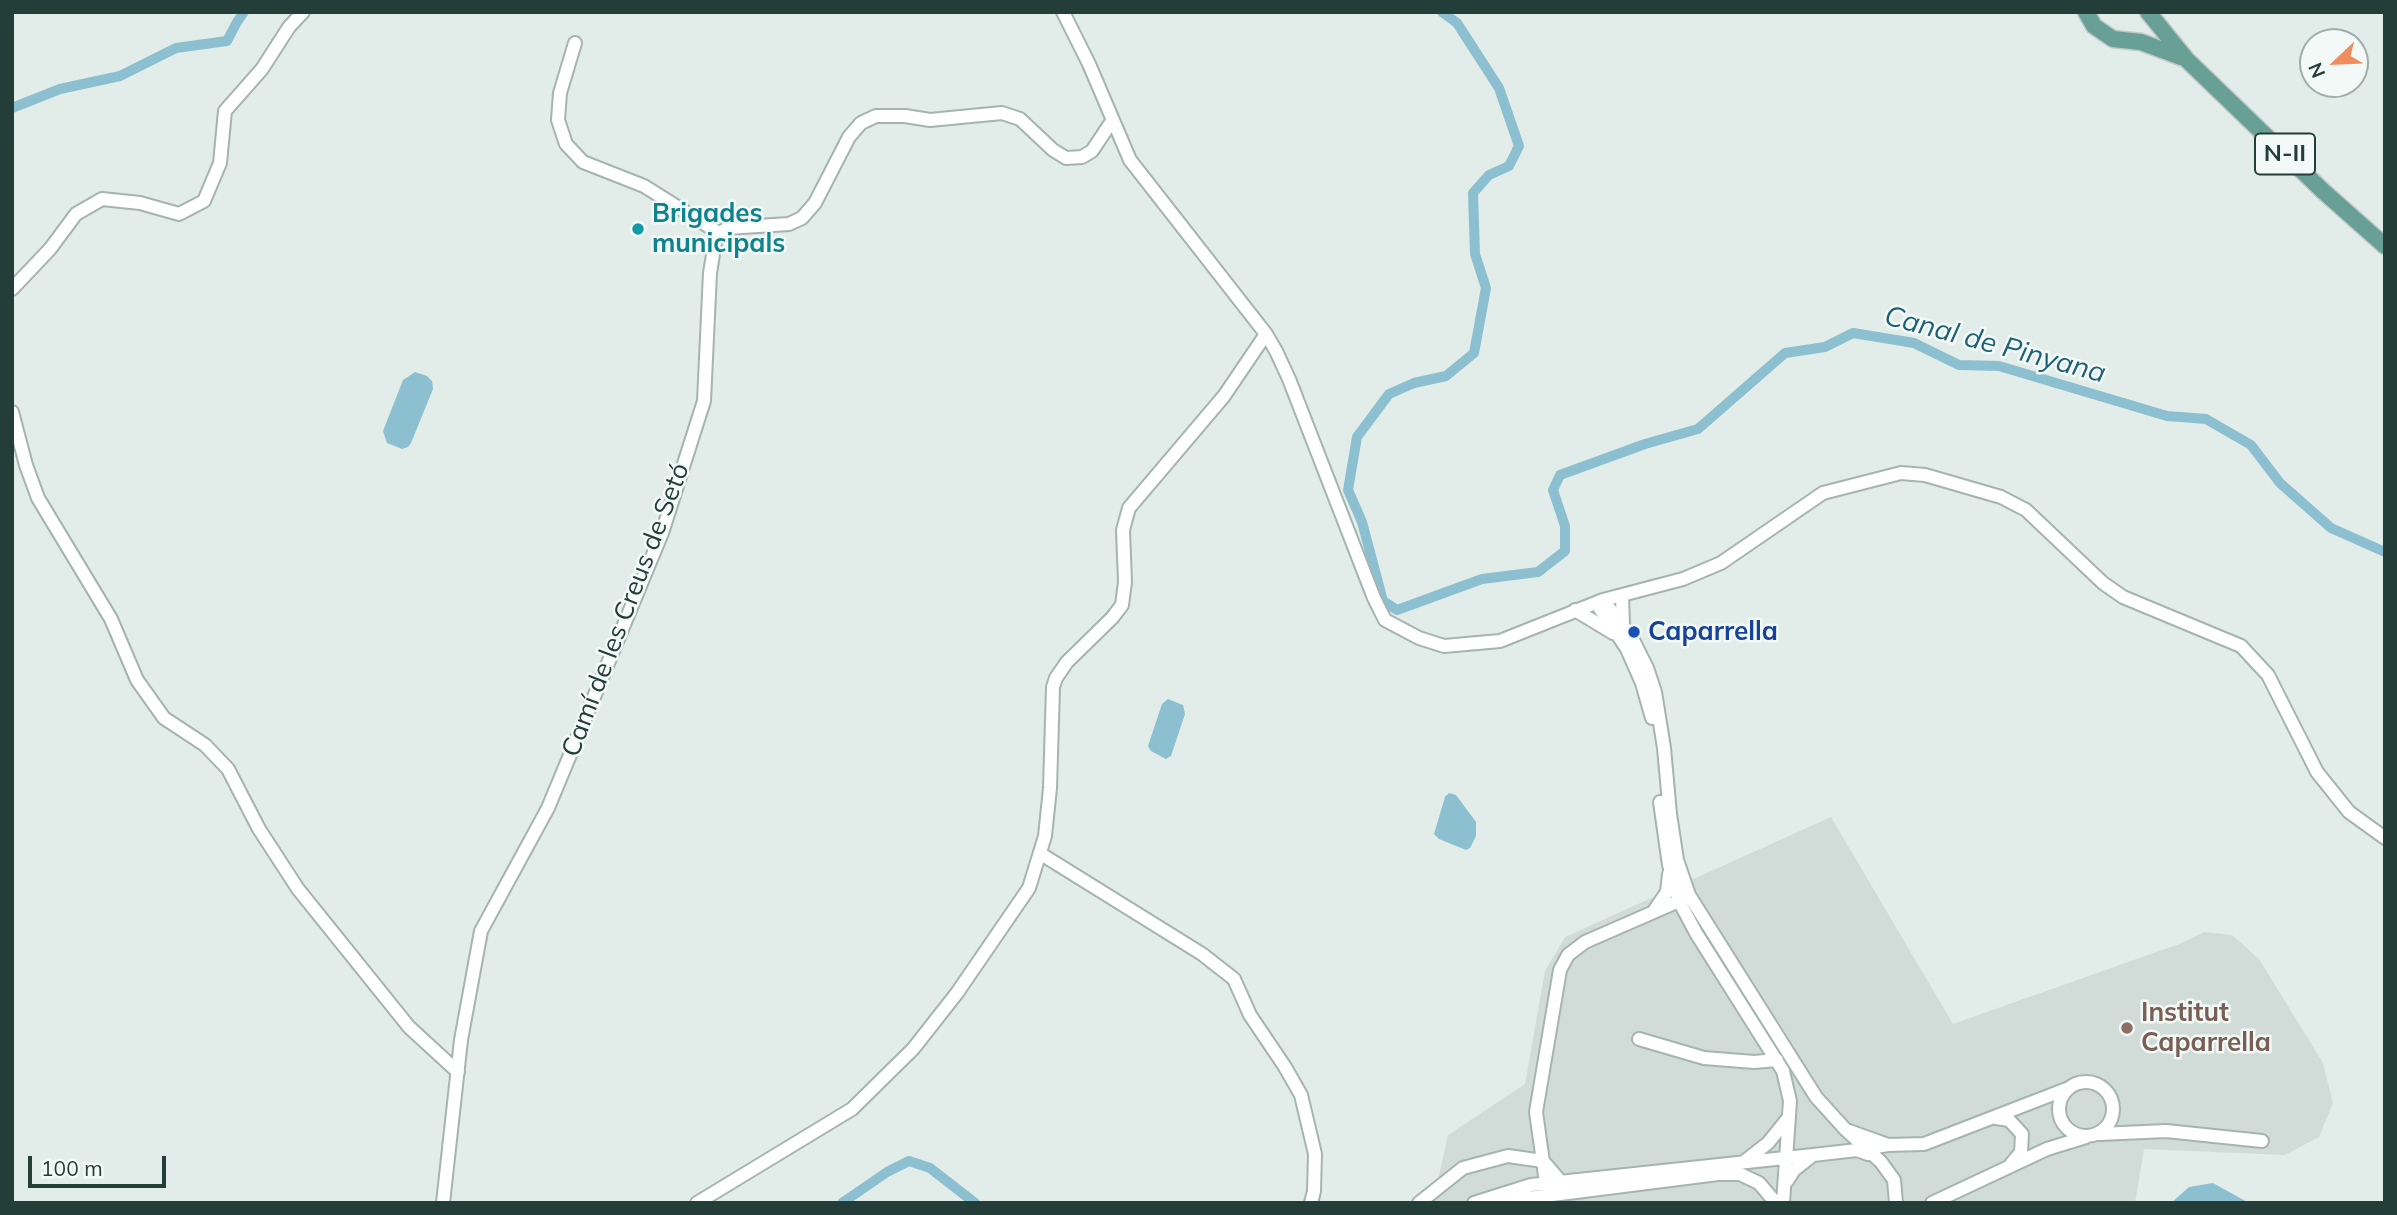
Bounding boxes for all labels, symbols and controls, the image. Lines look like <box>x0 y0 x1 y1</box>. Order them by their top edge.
north arrow <box>2299 28 2369 98</box>
text: N <box>2303 59 2330 82</box>
road number: N-II <box>2255 134 2315 174</box>
place label: Brigades municipals <box>652 198 785 260</box>
marker: Brigades municipals <box>630 221 646 237</box>
water label: Canal de Pinyana <box>1881 299 2109 391</box>
street label: Camí de les Creus de Setó <box>556 459 696 761</box>
place label: Caparrella <box>1648 616 1778 648</box>
marker: Caparrella <box>1626 624 1642 640</box>
place label: Institut Caparrella <box>2141 997 2271 1058</box>
marker: Institut Caparrella <box>2119 1020 2135 1036</box>
scale bar <box>32 1142 170 1186</box>
text: 100 m <box>41 1155 103 1181</box>

